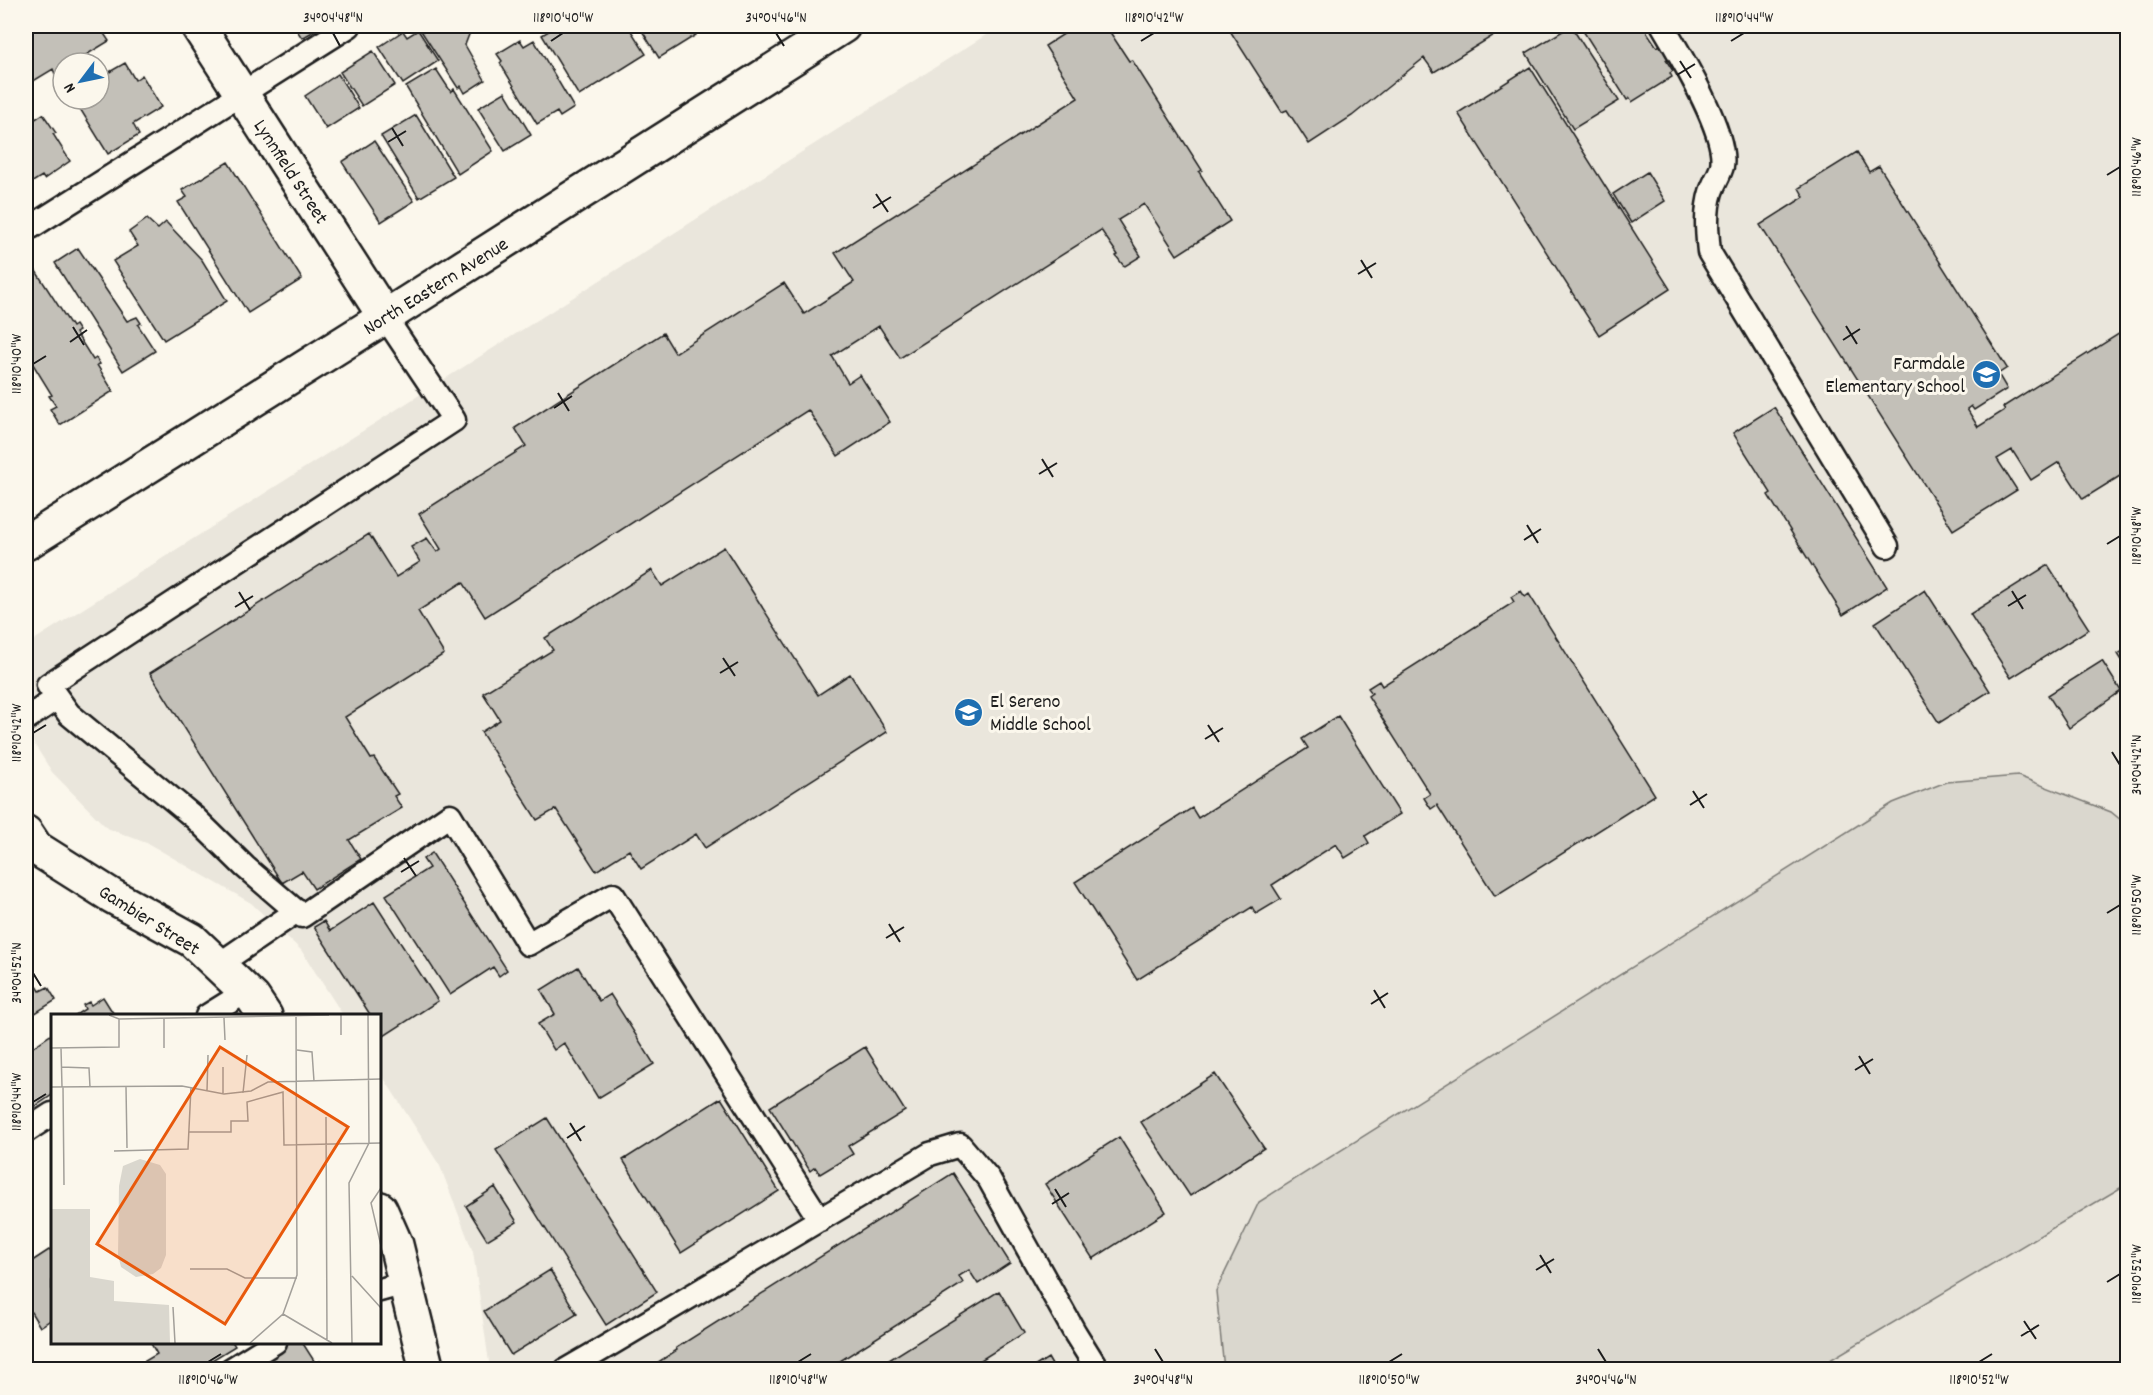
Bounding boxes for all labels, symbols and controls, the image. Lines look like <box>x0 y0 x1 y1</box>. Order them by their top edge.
text: 34°04'48"N <box>303 8 363 30</box>
text: 118°10'40"W <box>533 8 593 30</box>
text: 34°04'46"N <box>745 8 807 30</box>
text: 118°10'42"W <box>1125 8 1184 30</box>
text: 118°10'44"W <box>1715 8 1773 30</box>
north arrow <box>51 51 111 111</box>
text: N <box>59 78 82 97</box>
street label: Lynnfield Street <box>245 115 334 231</box>
text: 118°10'46"W <box>2127 137 2149 197</box>
street label: North Eastern Avenue <box>359 231 515 343</box>
text: 118°10'40"W <box>7 334 29 394</box>
place label: Farmdale Elementary School <box>1825 351 1965 402</box>
school or university icon: Farmdale Elementary School <box>1970 358 2002 390</box>
text: 118°10'48"W <box>2127 507 2149 565</box>
place label: El Sereno Middle School <box>990 689 1091 740</box>
school or university icon: El Sereno Middle School <box>953 696 985 728</box>
text: 118°10'42"W <box>7 703 29 762</box>
text: 34°04'42"N <box>2127 735 2149 795</box>
text: 118°10'50"W <box>2127 874 2149 935</box>
street label: Gambier Street <box>92 879 205 964</box>
text: 34°04'52"N <box>7 942 29 1004</box>
inset map <box>51 1014 381 1344</box>
text: 118°10'44"W <box>7 1073 29 1131</box>
text: 118°10'52"W <box>2127 1244 2149 1304</box>
text: 118°10'46"W <box>178 1370 238 1392</box>
text: 118°10'48"W <box>769 1370 827 1392</box>
text: 34°04'48"N <box>1133 1370 1193 1392</box>
text: 118°10'50"W <box>1359 1370 1420 1392</box>
text: 34°04'46"N <box>1575 1370 1637 1392</box>
text: 118°10'52"W <box>1949 1370 2009 1392</box>

